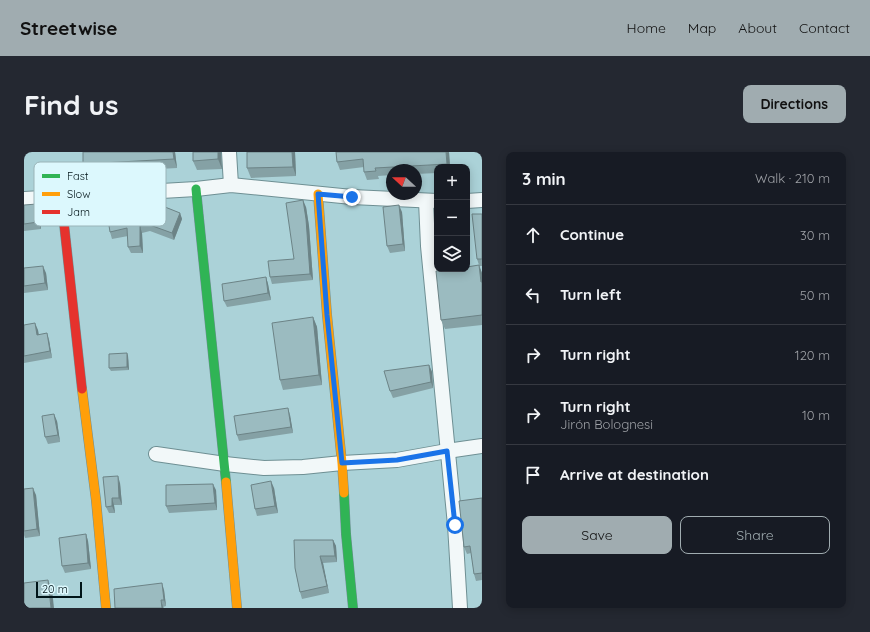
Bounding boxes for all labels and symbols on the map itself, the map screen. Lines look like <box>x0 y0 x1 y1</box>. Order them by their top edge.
legend <box>34 162 166 226</box>
north arrow <box>386 164 422 200</box>
text: Fast <box>67 169 89 183</box>
text: Slow <box>67 187 91 201</box>
route end <box>343 188 361 206</box>
text: Jam <box>67 205 90 219</box>
route start <box>446 516 464 534</box>
scale bar <box>36 580 82 599</box>

